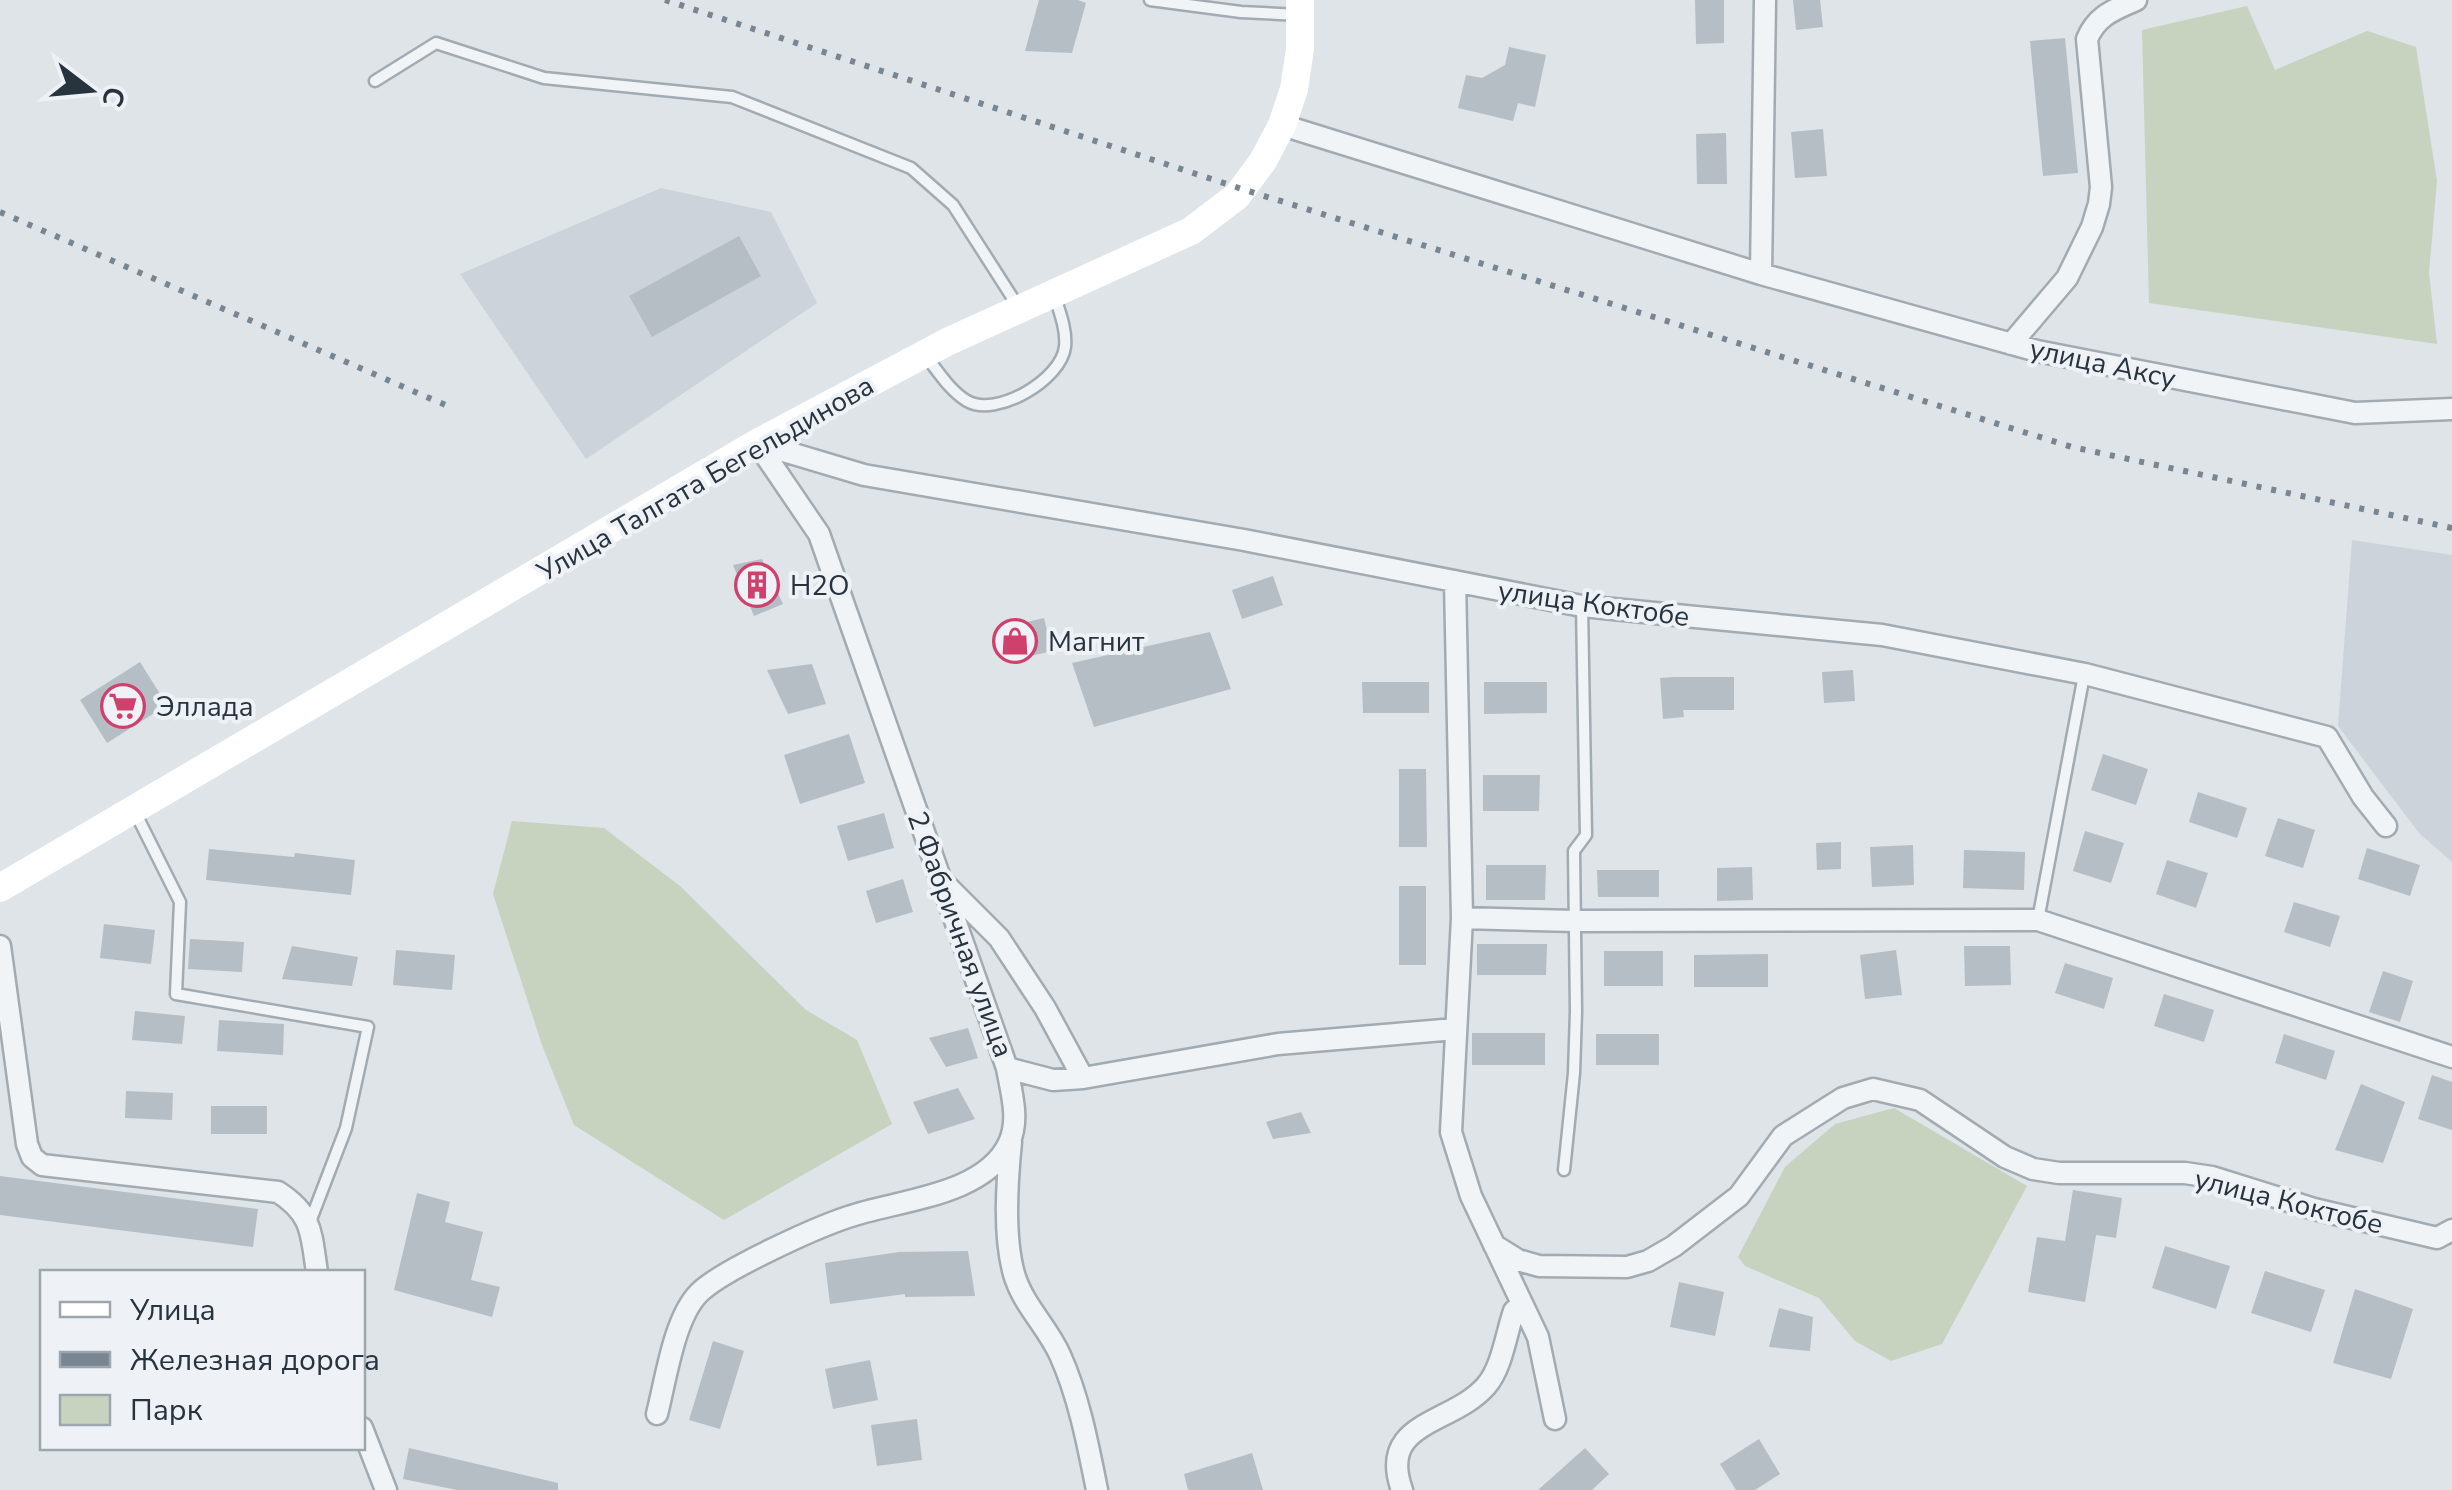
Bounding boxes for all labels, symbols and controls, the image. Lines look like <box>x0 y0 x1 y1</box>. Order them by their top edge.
north arrow <box>40 40 140 140</box>
text: С <box>92 82 134 111</box>
street label: улица Аксу <box>2026 330 2180 398</box>
street label: Улица Талгата Бегельдинова <box>529 367 881 592</box>
building icon: H2O <box>734 562 780 608</box>
place label: H2O <box>790 567 850 605</box>
street label: улица Коктобе <box>1496 572 1692 636</box>
shop icon: Магнит <box>992 618 1038 664</box>
place label: Магнит <box>1048 623 1145 661</box>
supermarket icon: Эллада <box>100 683 146 729</box>
place label: Эллада <box>156 688 253 726</box>
street label: 2 Фабричная улица <box>898 806 1022 1062</box>
street label: улица Коктобе <box>2191 1160 2387 1244</box>
legend <box>40 1270 365 1450</box>
text: Улица <box>129 1290 216 1331</box>
text: Железная дорога <box>130 1340 380 1381</box>
text: Парк <box>130 1390 203 1431</box>

